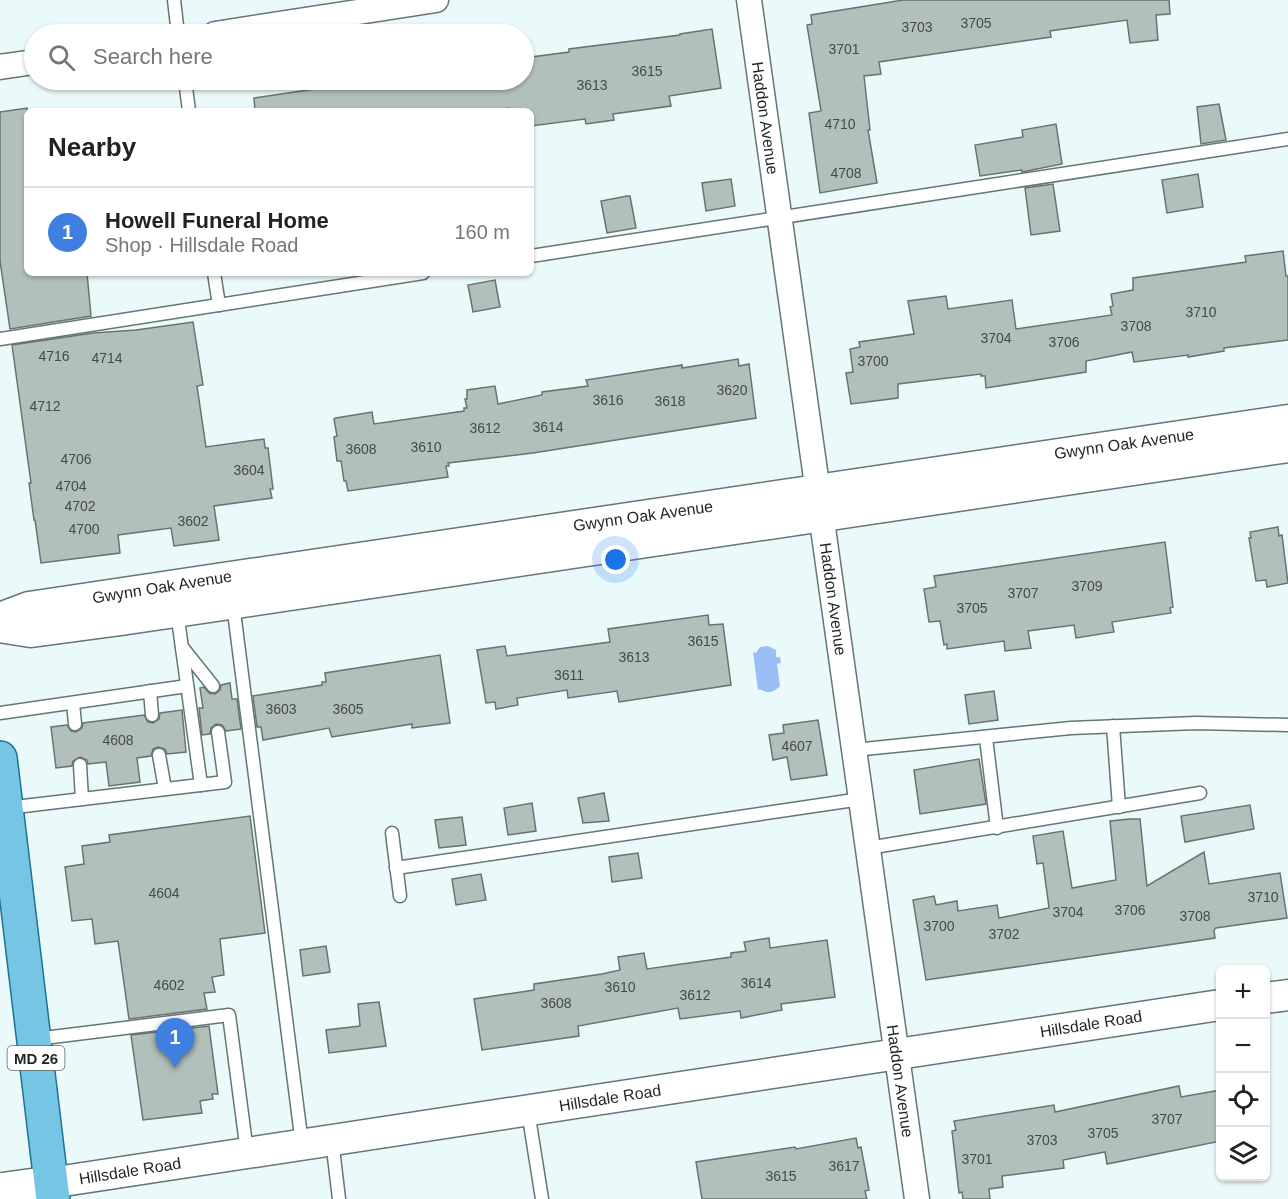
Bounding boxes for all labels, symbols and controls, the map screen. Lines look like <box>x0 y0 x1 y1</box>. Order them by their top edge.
house number: 3705 <box>960 15 992 31</box>
house number: 3703 <box>901 19 933 35</box>
search box <box>24 24 534 90</box>
icon: search <box>45 41 78 74</box>
house number: 3701 <box>828 41 860 57</box>
text: Search here <box>93 44 213 69</box>
street label: Haddon Avenue <box>749 61 781 176</box>
house number: 3615 <box>631 63 663 79</box>
house number: 3613 <box>576 77 608 93</box>
house number: 4710 <box>824 116 856 132</box>
text: Nearby <box>48 132 136 162</box>
house number: 4708 <box>830 165 862 181</box>
text: Howell Funeral Home <box>105 208 329 233</box>
text: 1 <box>62 221 73 243</box>
text: 160 m <box>454 221 510 243</box>
text: Shop · Hillsdale Road <box>105 234 298 256</box>
house number: 3710 <box>1185 304 1217 320</box>
house number: 3708 <box>1120 318 1152 334</box>
house number: 3704 <box>980 330 1012 346</box>
house number: 3706 <box>1048 334 1080 350</box>
house number: 4716 <box>38 348 70 364</box>
house number: 4714 <box>91 350 123 366</box>
house number: 3700 <box>857 353 889 369</box>
house number: 3620 <box>716 382 748 398</box>
house number: 3616 <box>592 392 624 408</box>
house number: 3618 <box>654 393 686 409</box>
house number: 4712 <box>29 398 61 414</box>
house number: 3614 <box>532 419 564 435</box>
house number: 3612 <box>469 420 501 436</box>
street label: Gwynn Oak Avenue <box>1053 426 1195 462</box>
house number: 3610 <box>410 439 442 455</box>
house number: 3608 <box>345 441 377 457</box>
house number: 4706 <box>60 451 92 467</box>
house number: 3604 <box>233 462 265 478</box>
house number: 4704 <box>55 478 87 494</box>
house number: 4702 <box>64 498 96 514</box>
street label: Gwynn Oak Avenue <box>572 498 714 534</box>
house number: 3602 <box>177 513 209 529</box>
house number: 4700 <box>68 521 100 537</box>
street label: Haddon Avenue <box>817 542 849 657</box>
your location <box>601 545 630 574</box>
street label: Gwynn Oak Avenue <box>91 568 233 606</box>
house number: 3709 <box>1071 578 1103 594</box>
house number: 3707 <box>1007 585 1039 601</box>
house number: 3705 <box>956 600 988 616</box>
house number: 3615 <box>687 633 719 649</box>
house number: 3613 <box>618 649 650 665</box>
house number: 3611 <box>554 667 584 683</box>
house number: 3603 <box>265 701 297 717</box>
house number: 3605 <box>332 701 364 717</box>
house number: 4608 <box>102 732 134 748</box>
house number: 4607 <box>781 738 813 754</box>
house number: 4604 <box>148 885 180 901</box>
house number: 3710 <box>1247 889 1279 905</box>
house number: 3706 <box>1114 902 1146 918</box>
house number: 3704 <box>1052 904 1084 920</box>
house number: 3708 <box>1179 908 1211 924</box>
house number: 3700 <box>923 918 955 934</box>
house number: 3702 <box>988 926 1020 942</box>
map controls <box>1216 965 1270 1181</box>
button: + <box>1216 965 1270 1019</box>
house number: 3614 <box>740 975 772 991</box>
house number: 4602 <box>153 977 185 993</box>
house number: 3610 <box>604 979 636 995</box>
house number: 3612 <box>679 987 711 1003</box>
house number: 3608 <box>540 995 572 1011</box>
street label: Hillsdale Road <box>1039 1008 1143 1040</box>
pin: 1 <box>156 1018 195 1068</box>
button: − <box>1216 1019 1270 1073</box>
street label: Haddon Avenue <box>884 1024 916 1139</box>
road number: MD 26 <box>8 1046 64 1070</box>
button: locate <box>1216 1073 1270 1127</box>
street label: Hillsdale Road <box>558 1082 662 1114</box>
house number: 3707 <box>1151 1111 1183 1127</box>
house number: 3705 <box>1087 1125 1119 1141</box>
button: layers <box>1216 1127 1270 1181</box>
house number: 3703 <box>1026 1132 1058 1148</box>
house number: 3701 <box>961 1151 993 1167</box>
street label: Hillsdale Road <box>78 1155 182 1187</box>
house number: 3617 <box>828 1158 860 1174</box>
house number: 3615 <box>765 1168 797 1184</box>

